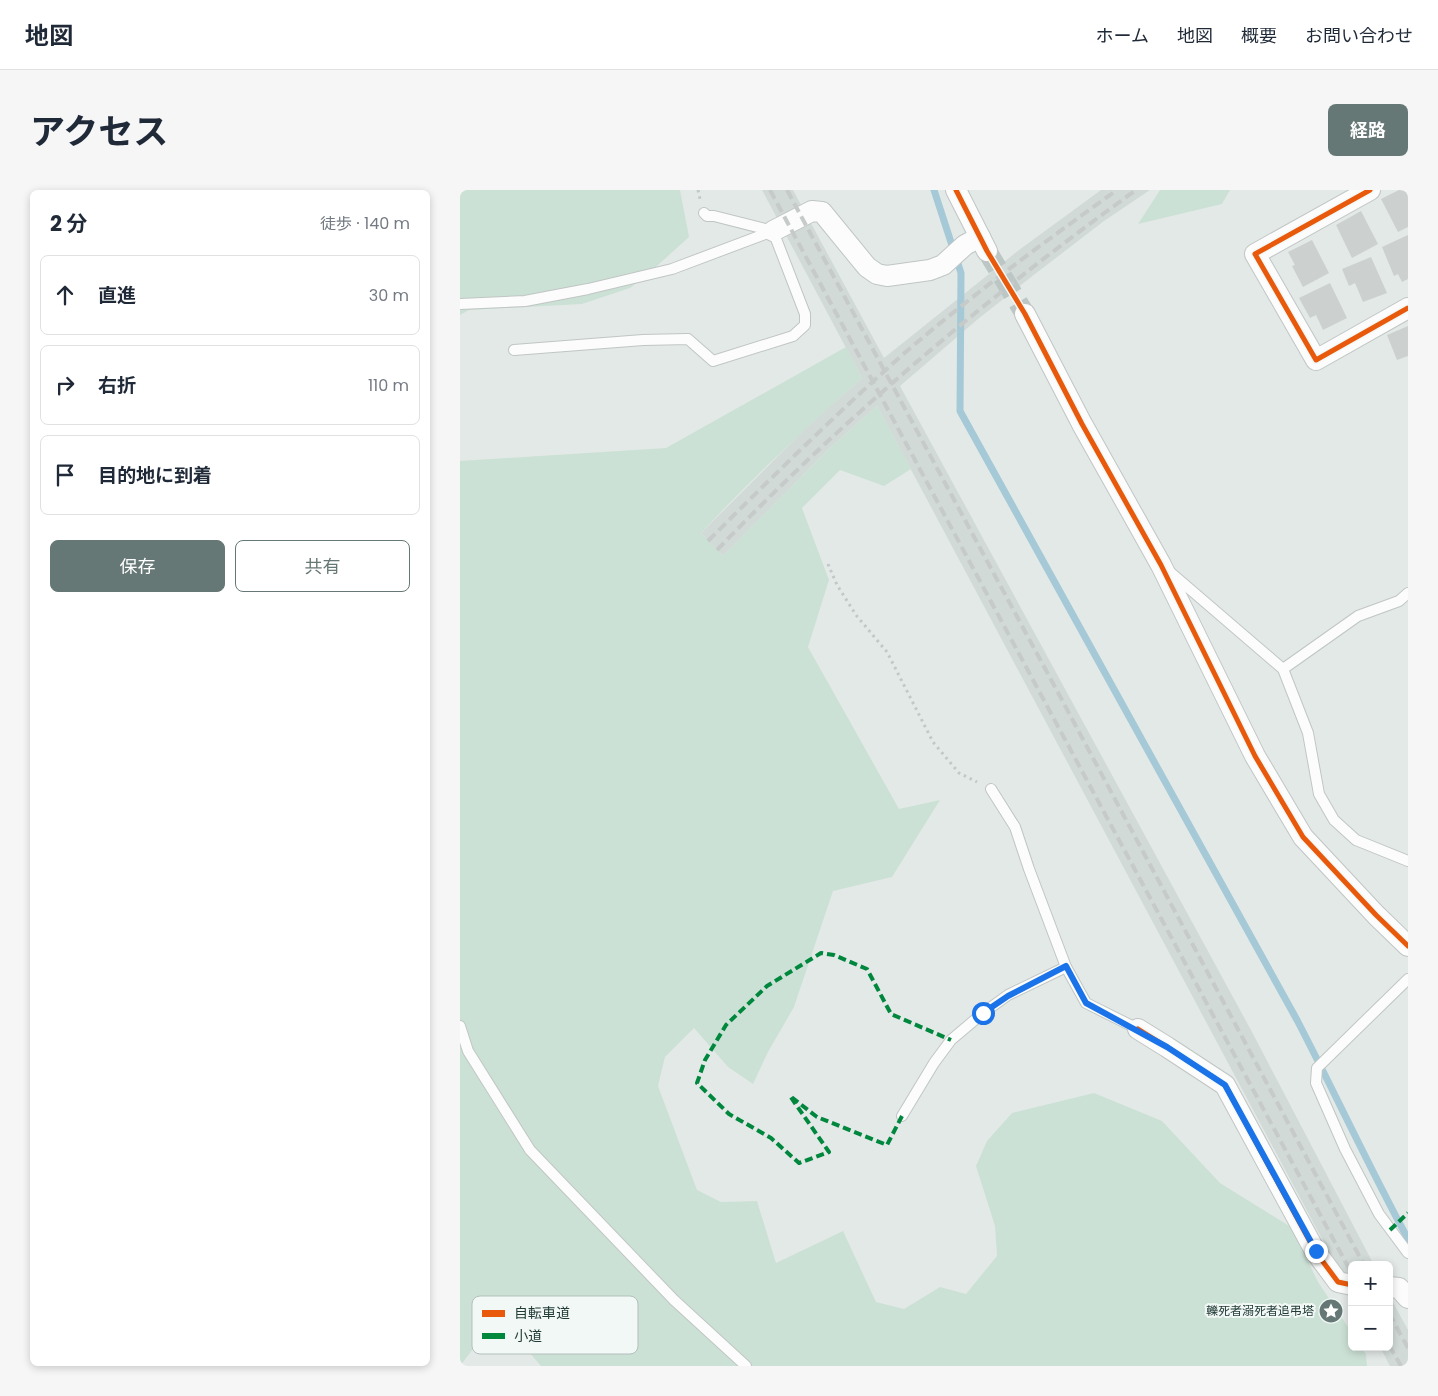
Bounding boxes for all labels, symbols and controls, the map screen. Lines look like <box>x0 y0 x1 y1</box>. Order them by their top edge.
text: 地図 <box>25 19 73 52</box>
text: ホーム <box>1096 23 1149 48</box>
text: 地図 <box>1177 23 1213 48</box>
text: 概要 <box>1241 23 1277 48</box>
text: お問い合わせ <box>1305 23 1413 48</box>
button: 経路 <box>1328 104 1408 156</box>
text: アクセス <box>30 107 168 156</box>
text: 2 分 <box>50 209 87 238</box>
text: 徒歩 · 140 m <box>320 212 410 235</box>
icon: ahead <box>51 281 79 309</box>
text: 直進 <box>98 282 136 309</box>
text: 30 m <box>369 284 409 307</box>
icon: right <box>51 371 79 399</box>
text: 右折 <box>98 372 136 399</box>
text: 110 m <box>368 374 409 397</box>
icon: arrive <box>51 461 79 489</box>
text: 目的地に到着 <box>98 462 212 489</box>
button: 保存 <box>50 540 225 592</box>
button: 共有 <box>235 540 410 592</box>
route start <box>972 1002 995 1025</box>
route end <box>1305 1240 1328 1263</box>
map controls <box>1348 1261 1393 1351</box>
button: + <box>1348 1261 1393 1306</box>
legend <box>472 1296 638 1354</box>
place icon: 轢死者溺死者追弔塔 <box>1318 1298 1344 1324</box>
place label: 轢死者溺死者追弔塔 <box>1206 1302 1314 1319</box>
text: 自転車道 <box>514 1303 570 1323</box>
button: − <box>1348 1306 1393 1351</box>
text: 小道 <box>514 1326 542 1346</box>

